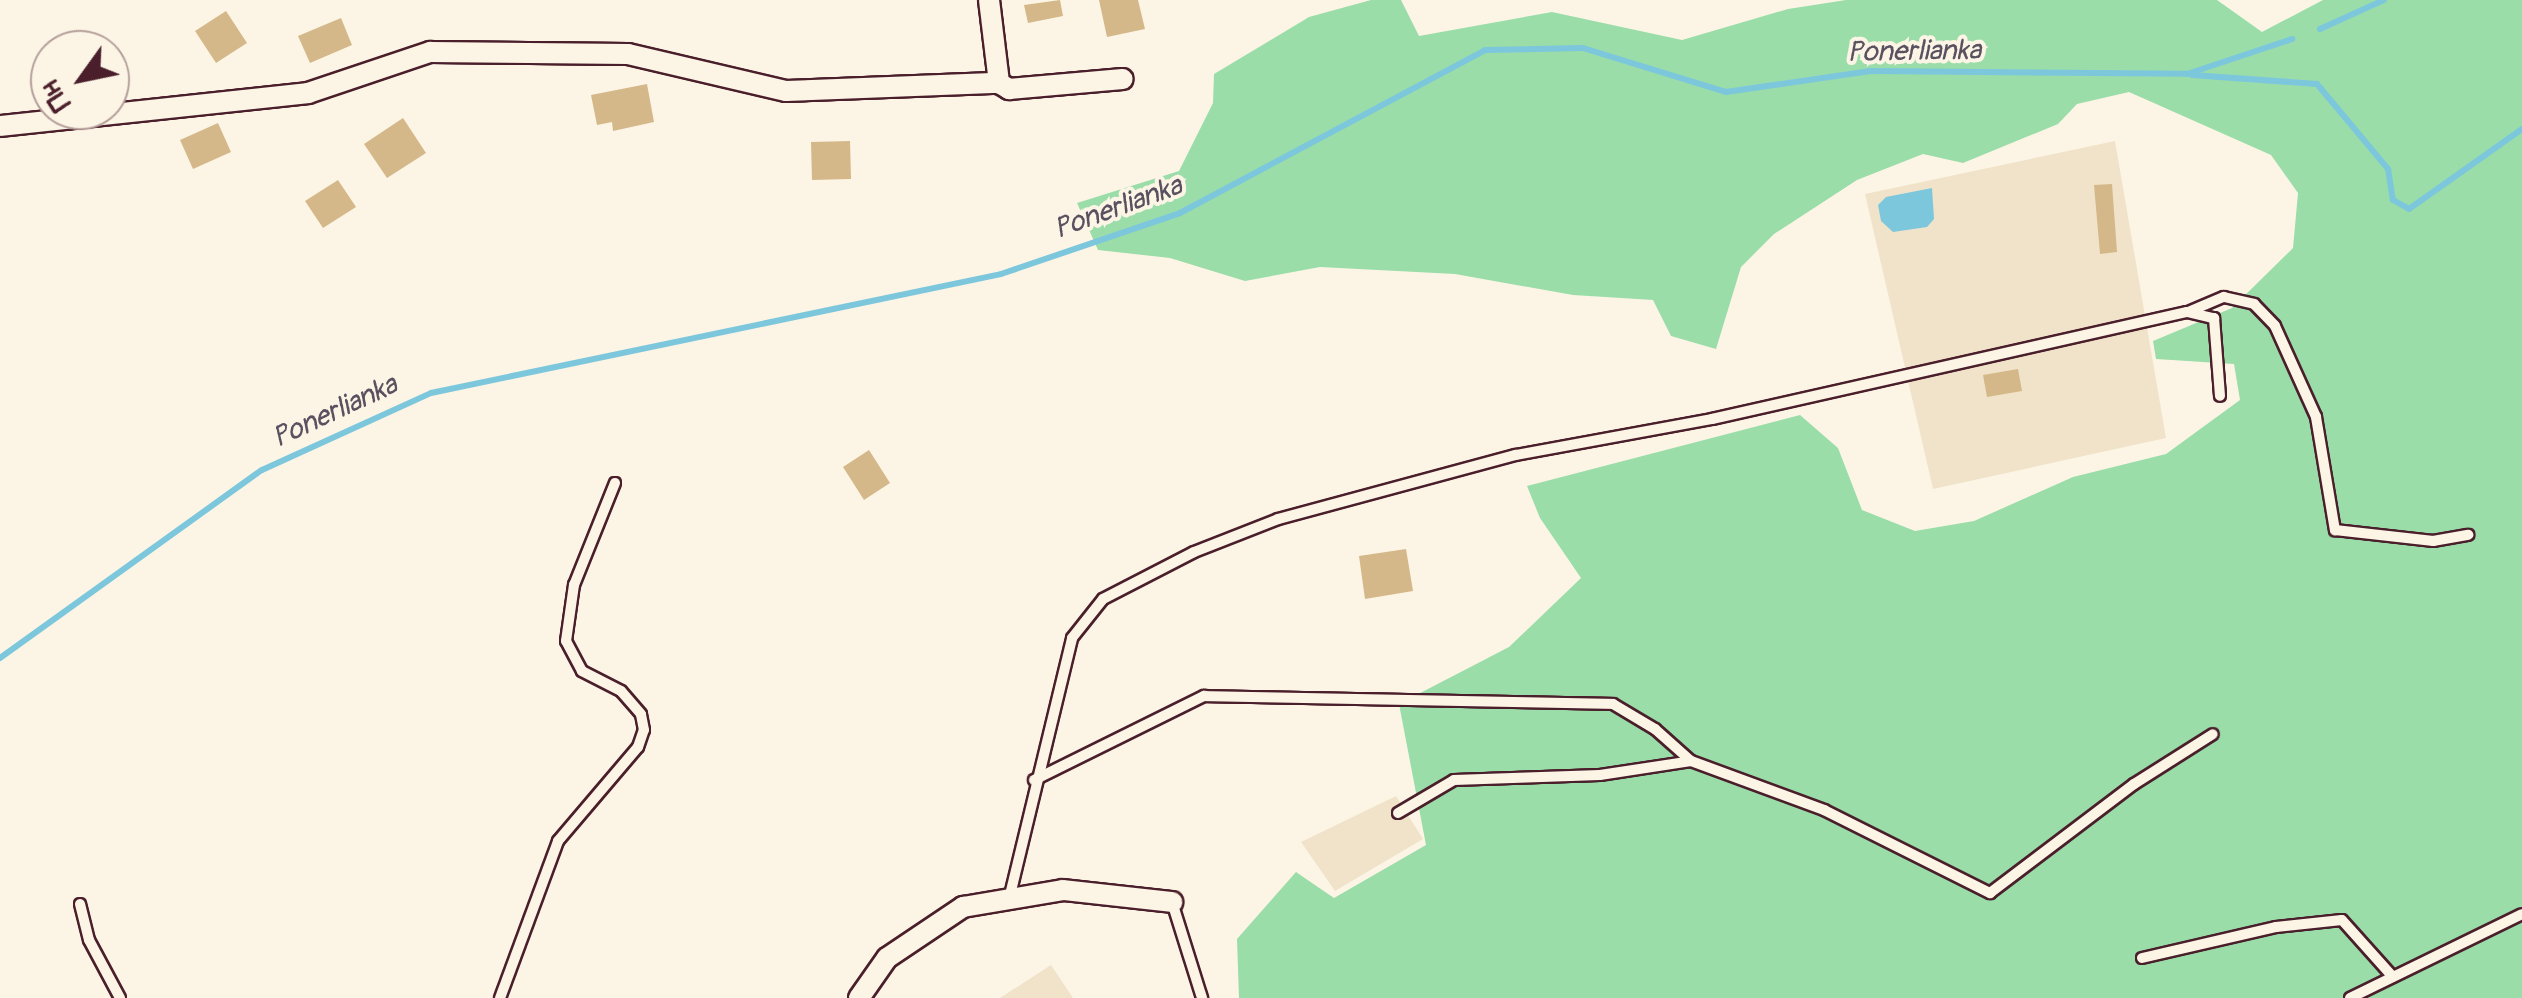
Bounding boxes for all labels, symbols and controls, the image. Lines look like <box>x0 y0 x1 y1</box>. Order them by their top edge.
north arrow <box>30 30 130 130</box>
water label: Ponerlianka <box>1847 34 1981 70</box>
text: Пн <box>33 73 79 118</box>
water label: Ponerlianka <box>1049 169 1187 247</box>
water label: Ponerlianka <box>267 368 403 456</box>

